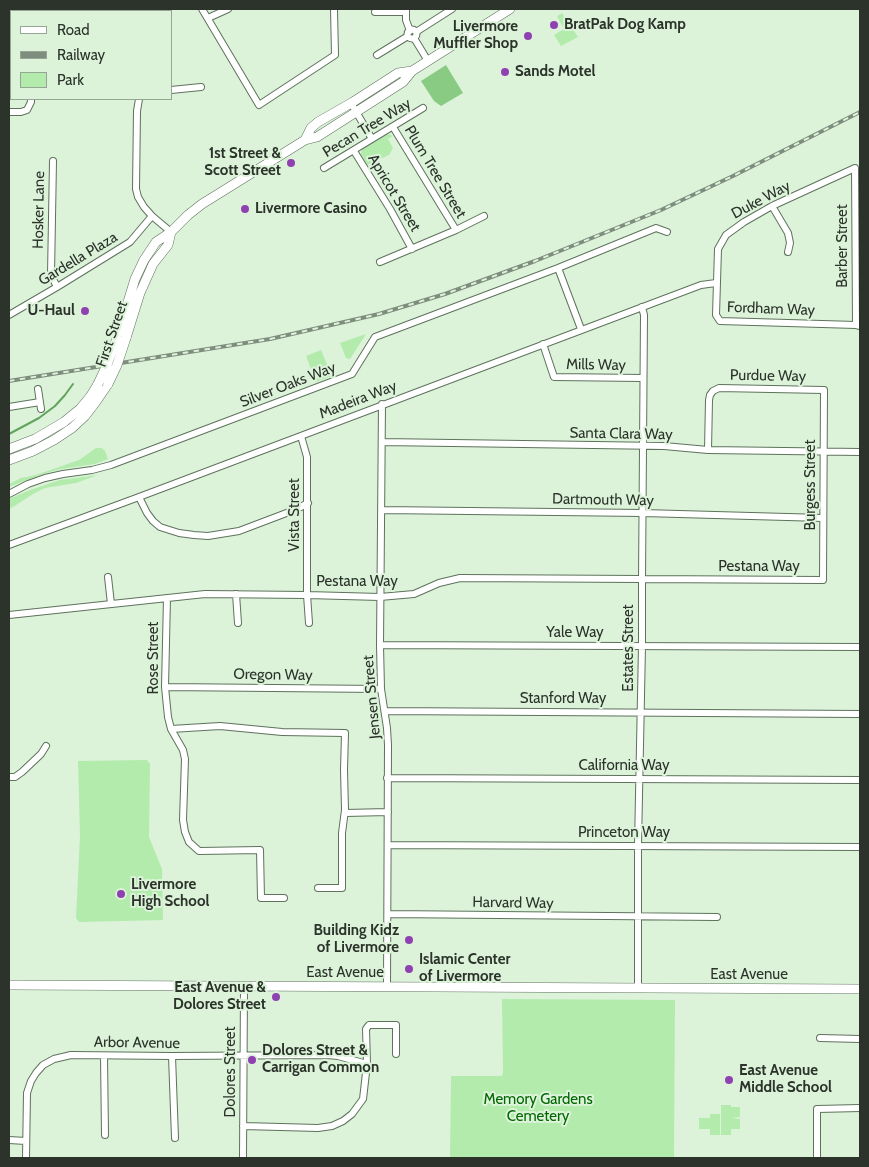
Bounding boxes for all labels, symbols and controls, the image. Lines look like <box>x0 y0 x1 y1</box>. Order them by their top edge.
legend <box>10 10 172 100</box>
place label: BratPak Dog Kamp <box>564 16 686 34</box>
place label: Livermore Muffler Shop <box>433 18 518 53</box>
marker: BratPak Dog Kamp <box>548 19 560 31</box>
text: Road <box>57 21 90 39</box>
marker: Livermore Muffler Shop <box>522 30 534 42</box>
text: Railway <box>57 46 105 64</box>
place label: Sands Motel <box>515 63 595 81</box>
marker: Sands Motel <box>499 66 511 78</box>
text: Park <box>57 71 84 89</box>
street label: Pecan Tree Way <box>320 95 414 161</box>
street label: Plum Tree Street <box>400 122 470 222</box>
place label: 1st Street & Scott Street <box>204 145 281 180</box>
street label: Apricot Street <box>364 151 424 235</box>
marker: 1st Street & Scott Street <box>285 157 297 169</box>
street label: Hosker Lane <box>29 171 49 249</box>
street label: Duke Way <box>728 177 794 223</box>
place label: Livermore Casino <box>255 200 367 218</box>
marker: Livermore Casino <box>239 203 251 215</box>
street label: Barber Street <box>834 204 852 288</box>
street label: Gardella Plaza <box>35 228 121 290</box>
street label: Fordham Way <box>727 298 815 320</box>
street label: First Street <box>92 299 132 369</box>
place label: U-Haul <box>28 302 75 320</box>
marker: U-Haul <box>79 305 91 317</box>
street label: Mills Way <box>566 355 626 375</box>
street label: Silver Oaks Way <box>237 358 339 412</box>
street label: Purdue Way <box>730 366 806 386</box>
street label: Madeira Way <box>317 377 399 423</box>
street label: Santa Clara Way <box>569 424 673 444</box>
street label: Burgess Street <box>802 440 820 530</box>
street label: Vista Street <box>286 478 304 552</box>
street label: Dartmouth Way <box>552 490 654 510</box>
street label: Pestana Way <box>718 558 800 576</box>
street label: Pestana Way <box>316 573 398 591</box>
street label: Estates Street <box>620 604 638 692</box>
street label: Rose Street <box>145 622 163 694</box>
street label: Yale Way <box>546 624 604 642</box>
street label: Jensen Street <box>359 654 385 740</box>
street label: Oregon Way <box>233 665 313 685</box>
street label: Stanford Way <box>520 690 606 708</box>
street label: California Way <box>578 757 670 775</box>
street label: Princeton Way <box>578 824 670 842</box>
place label: Livermore High School <box>131 876 209 911</box>
marker: Livermore High School <box>115 888 127 900</box>
street label: Harvard Way <box>472 893 554 913</box>
place label: Building Kidz of Livermore <box>314 922 399 957</box>
marker: Building Kidz of Livermore <box>403 934 415 946</box>
place label: Islamic Center of Livermore <box>419 951 510 986</box>
marker: Islamic Center of Livermore <box>403 963 415 975</box>
street label: East Avenue <box>306 964 384 982</box>
street label: East Avenue <box>710 966 788 984</box>
place label: East Avenue & Dolores Street <box>173 979 266 1014</box>
marker: East Avenue & Dolores Street <box>270 991 282 1003</box>
street label: Dolores Street <box>222 1026 240 1118</box>
street label: Arbor Avenue <box>94 1033 180 1053</box>
place label: Dolores Street & Carrigan Common <box>262 1042 379 1077</box>
marker: Dolores Street & Carrigan Common <box>246 1054 258 1066</box>
place label: East Avenue Middle School <box>739 1062 832 1097</box>
marker: East Avenue Middle School <box>723 1074 735 1086</box>
park label: Memory Gardens Cemetery <box>483 1091 593 1126</box>

